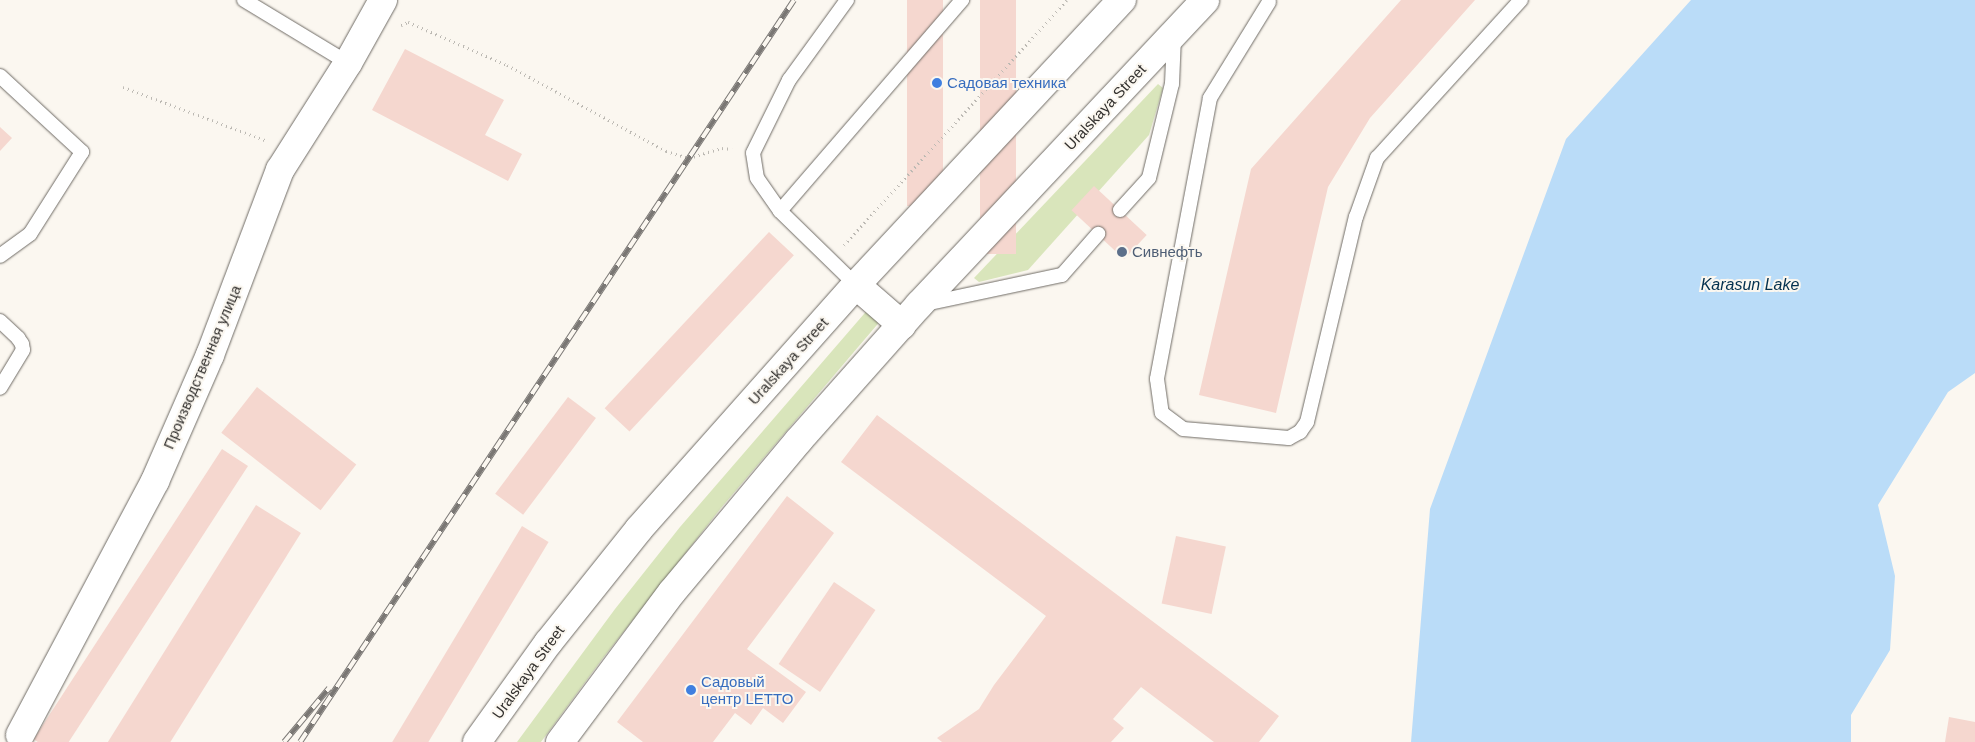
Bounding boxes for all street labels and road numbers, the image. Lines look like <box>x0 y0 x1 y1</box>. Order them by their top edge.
street label: Uralskaya Street <box>1061 60 1149 154</box>
street label: Производственная улица <box>159 282 245 452</box>
street label: Uralskaya Street <box>744 314 832 408</box>
street label: Uralskaya Street <box>488 622 568 722</box>

